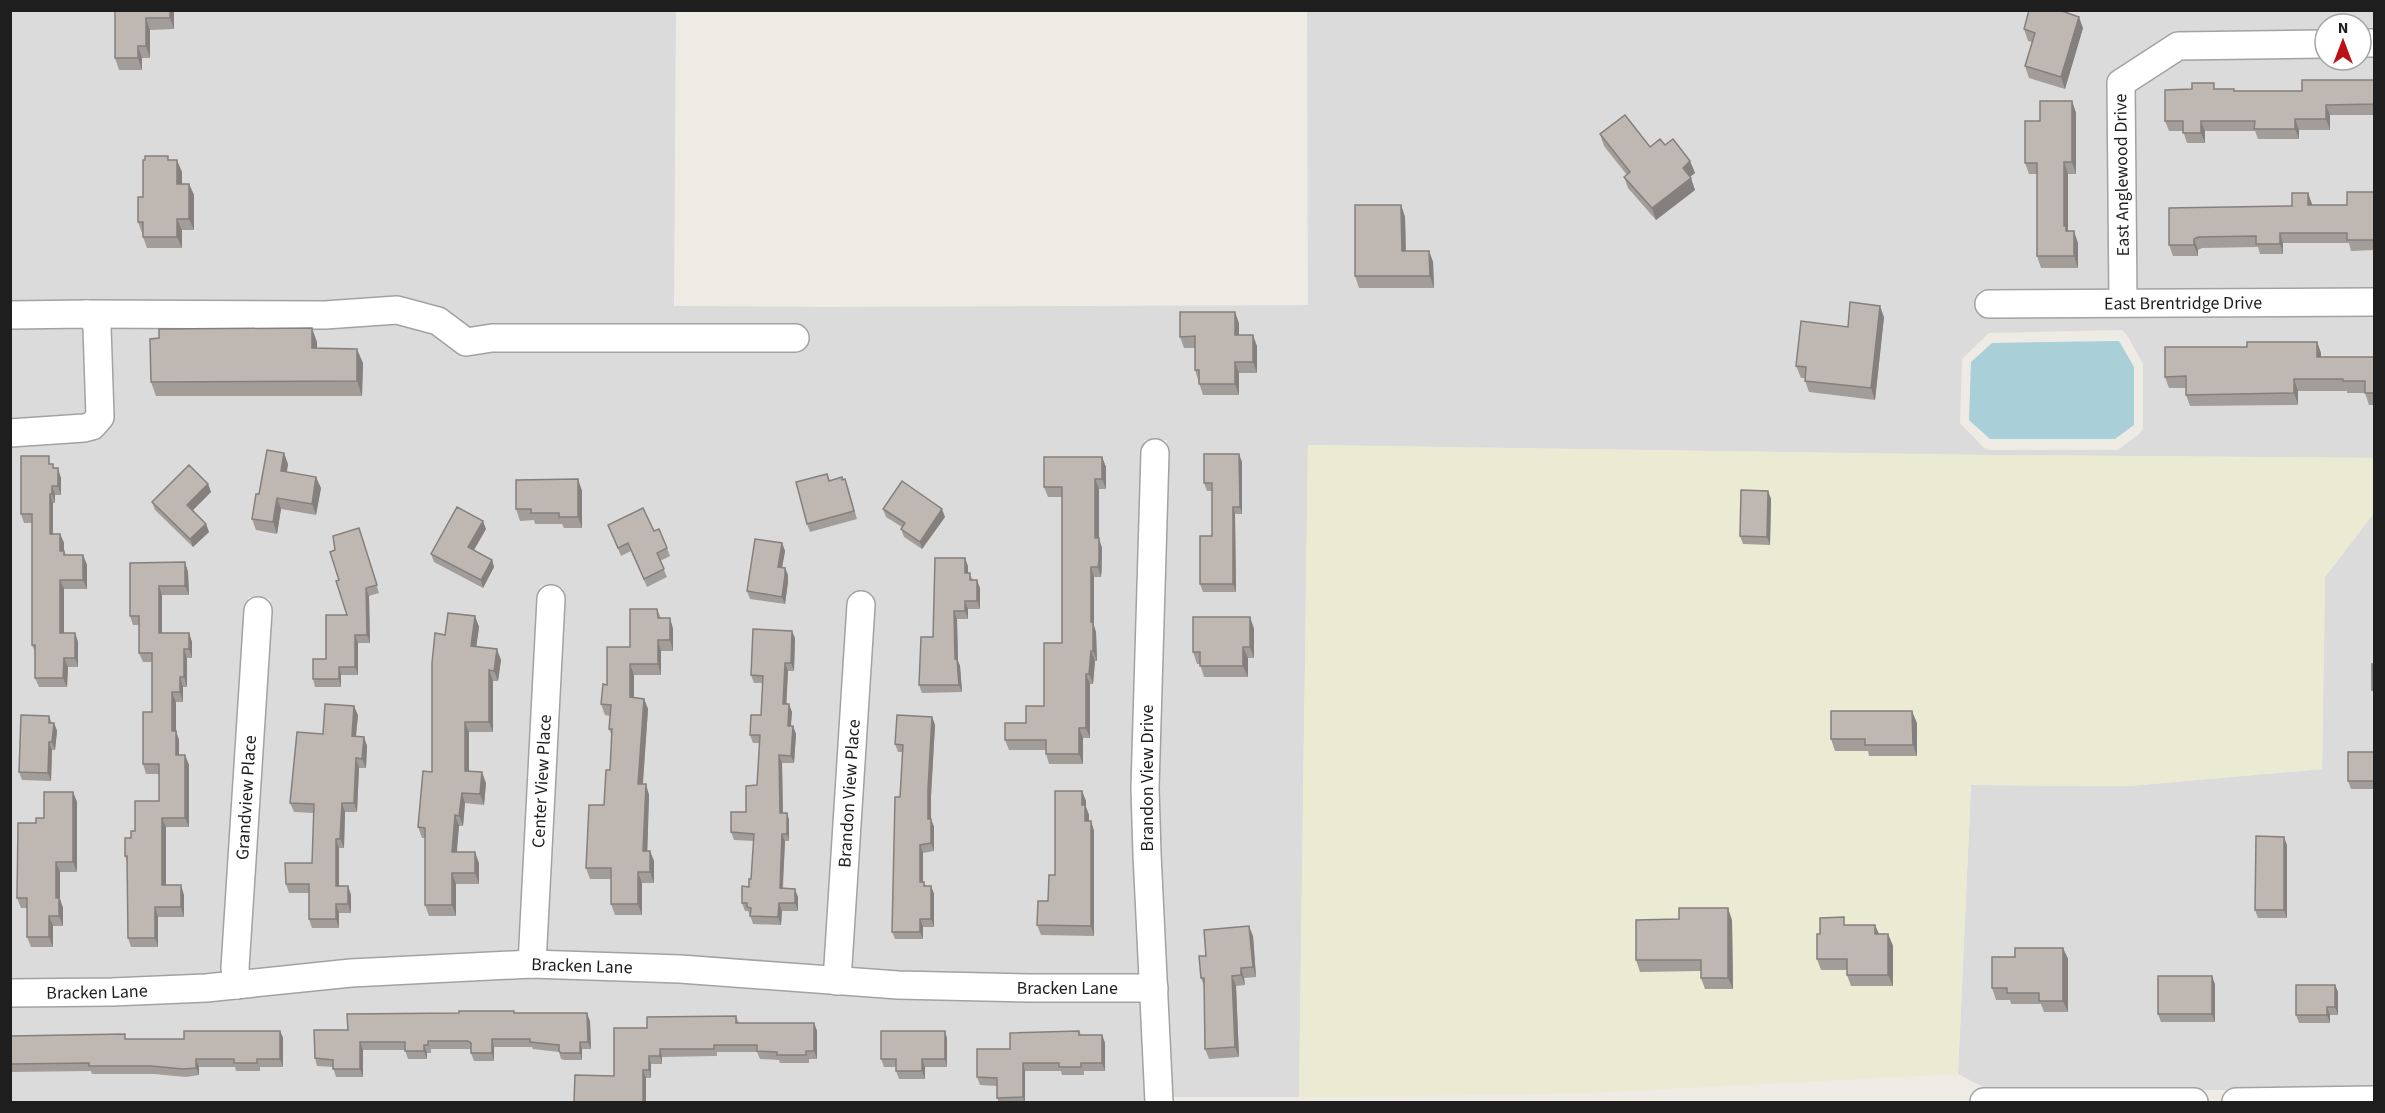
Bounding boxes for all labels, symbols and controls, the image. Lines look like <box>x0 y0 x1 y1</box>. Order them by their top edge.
north arrow <box>2313 12 2373 72</box>
text: N <box>2338 17 2348 39</box>
street label: East Anglewood Drive <box>2108 93 2136 257</box>
street label: East Brentridge Drive <box>2104 290 2262 316</box>
street label: Brandon View Drive <box>1135 705 1160 851</box>
street label: Center View Place <box>526 714 557 849</box>
street label: Brandon View Place <box>832 718 866 868</box>
street label: Grandview Place <box>229 734 262 861</box>
street label: Bracken Lane <box>531 951 633 980</box>
street label: Bracken Lane <box>1016 975 1118 1001</box>
street label: Bracken Lane <box>46 978 148 1005</box>

